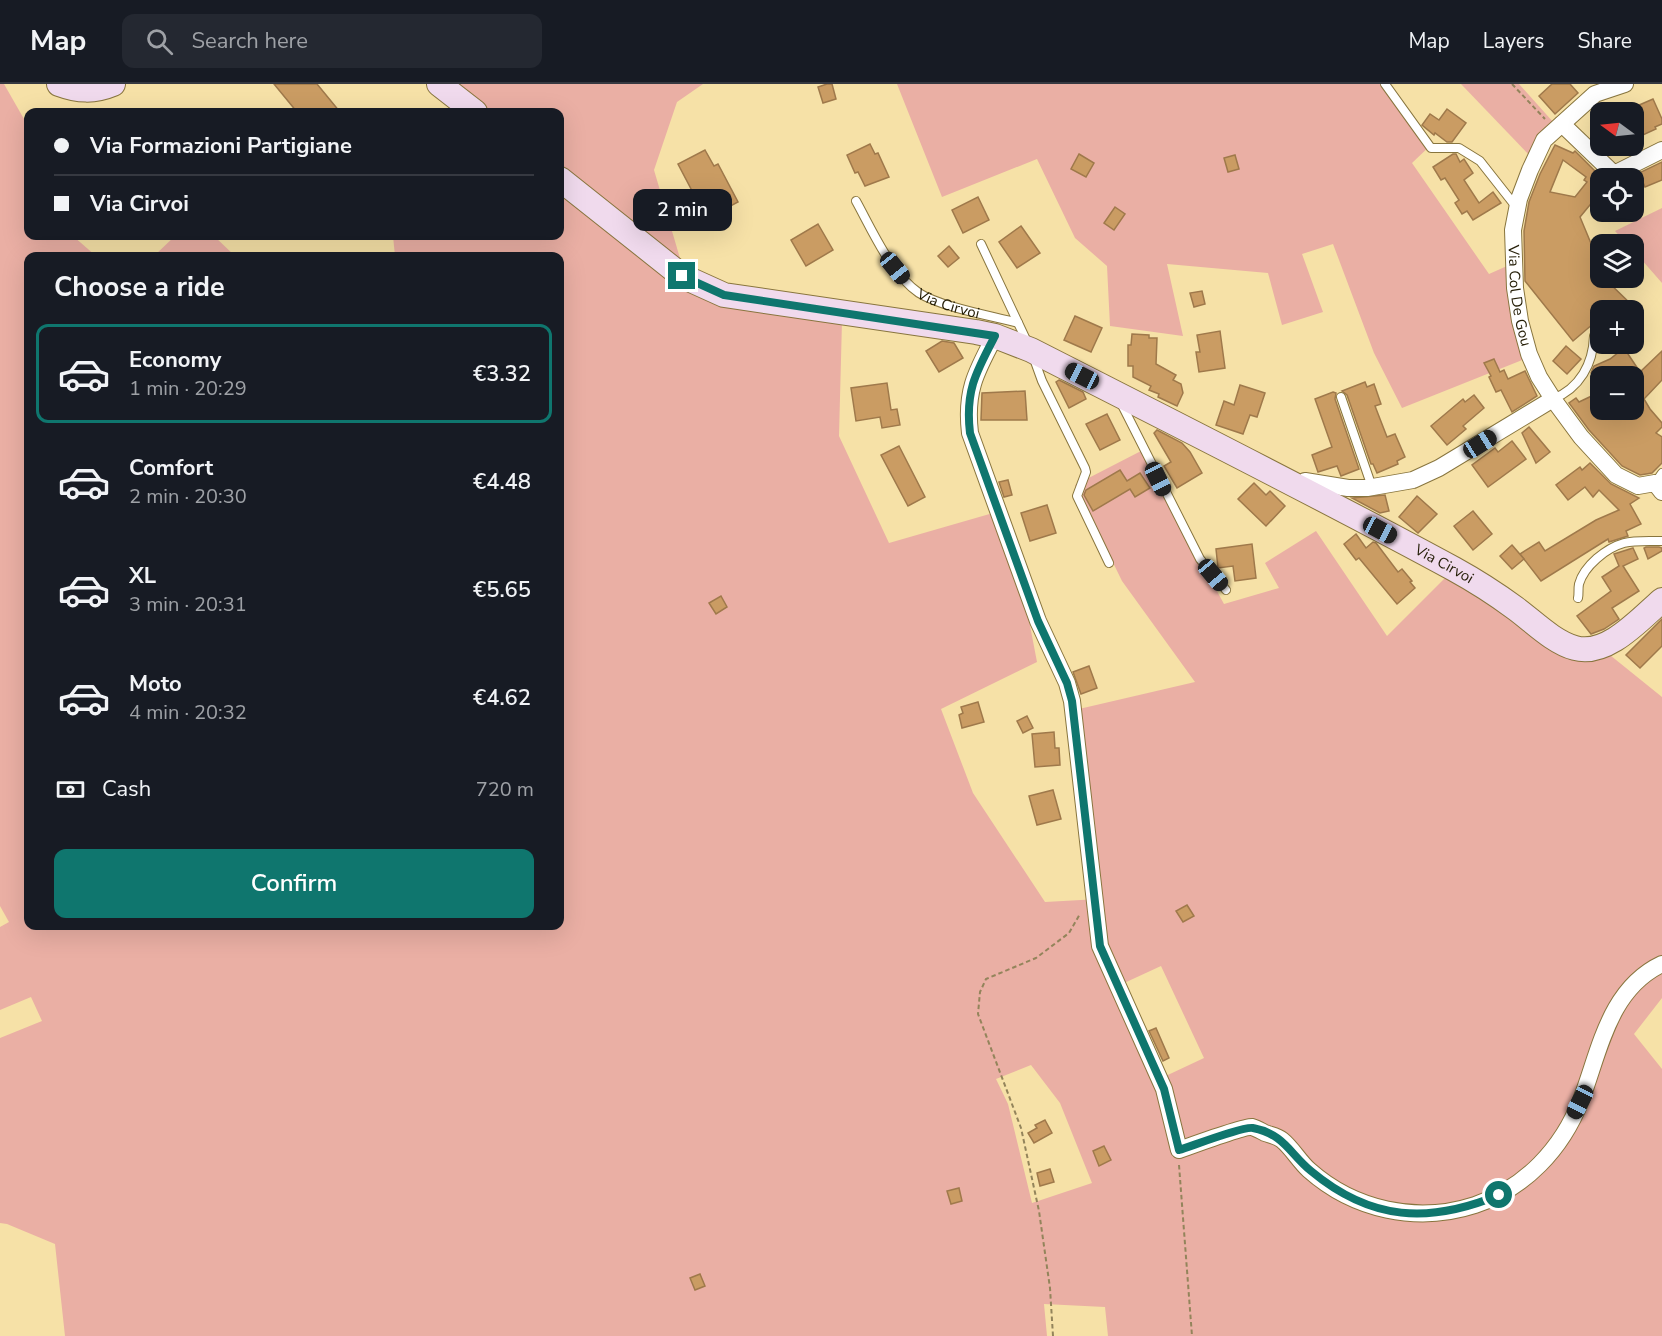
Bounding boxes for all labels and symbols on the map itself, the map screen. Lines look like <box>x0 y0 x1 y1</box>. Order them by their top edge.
north arrow <box>1590 102 1644 156</box>
callout: 2 min <box>632 189 732 231</box>
street label: Via Col De Gou <box>1503 243 1536 349</box>
car <box>877 248 913 288</box>
route end <box>668 262 695 289</box>
street label: Via Cirvoi <box>912 283 982 323</box>
car <box>1062 360 1102 392</box>
car <box>1460 427 1500 461</box>
car <box>1142 459 1174 499</box>
car <box>1360 514 1400 546</box>
street label: Via Cirvoi <box>1410 539 1477 588</box>
car <box>1195 555 1231 595</box>
car <box>1564 1082 1596 1122</box>
route start <box>1485 1181 1512 1208</box>

